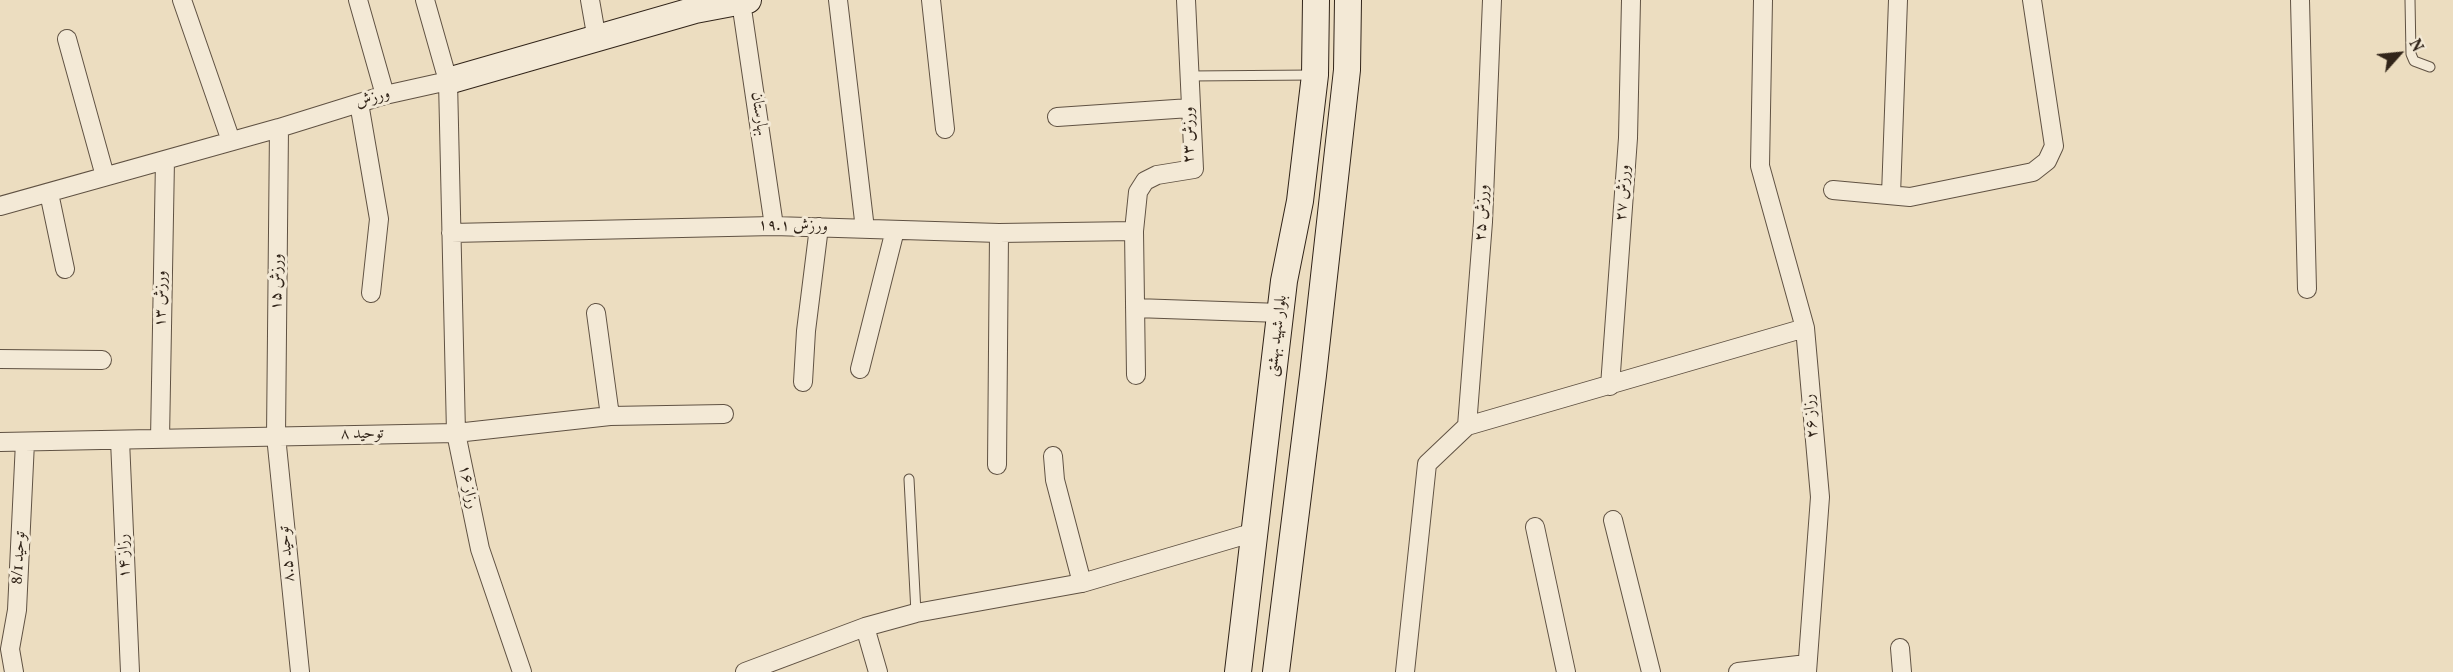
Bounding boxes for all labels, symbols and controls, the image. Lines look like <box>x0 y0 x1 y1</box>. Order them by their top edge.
north arrow <box>2369 24 2429 84</box>
text: N <box>2403 36 2427 56</box>
street label: ورزش <box>354 85 392 113</box>
street label: بهارستان <box>745 91 771 137</box>
street label: ورزش ۲۳ <box>1180 107 1200 163</box>
street label: ورزش ۲۷ <box>1612 164 1636 222</box>
street label: ورزش ۲۵ <box>1472 184 1494 242</box>
street label: ورزش ۱۹.۱ <box>758 217 828 237</box>
street label: ورزش ۱۵ <box>268 253 288 311</box>
street label: ورزش ۱۳ <box>152 270 172 328</box>
street label: بلوار شهید بهشتی <box>1263 294 1293 378</box>
street label: رزاز ۲۶ <box>1800 393 1824 439</box>
street label: توحید ۸ <box>340 425 384 445</box>
street label: رزاز ۱۶ <box>453 463 481 511</box>
street label: توحید ۸.۵ <box>276 525 300 583</box>
street label: توحید 8/1 <box>9 531 31 585</box>
street label: رزاز ۱۴ <box>115 533 135 579</box>

